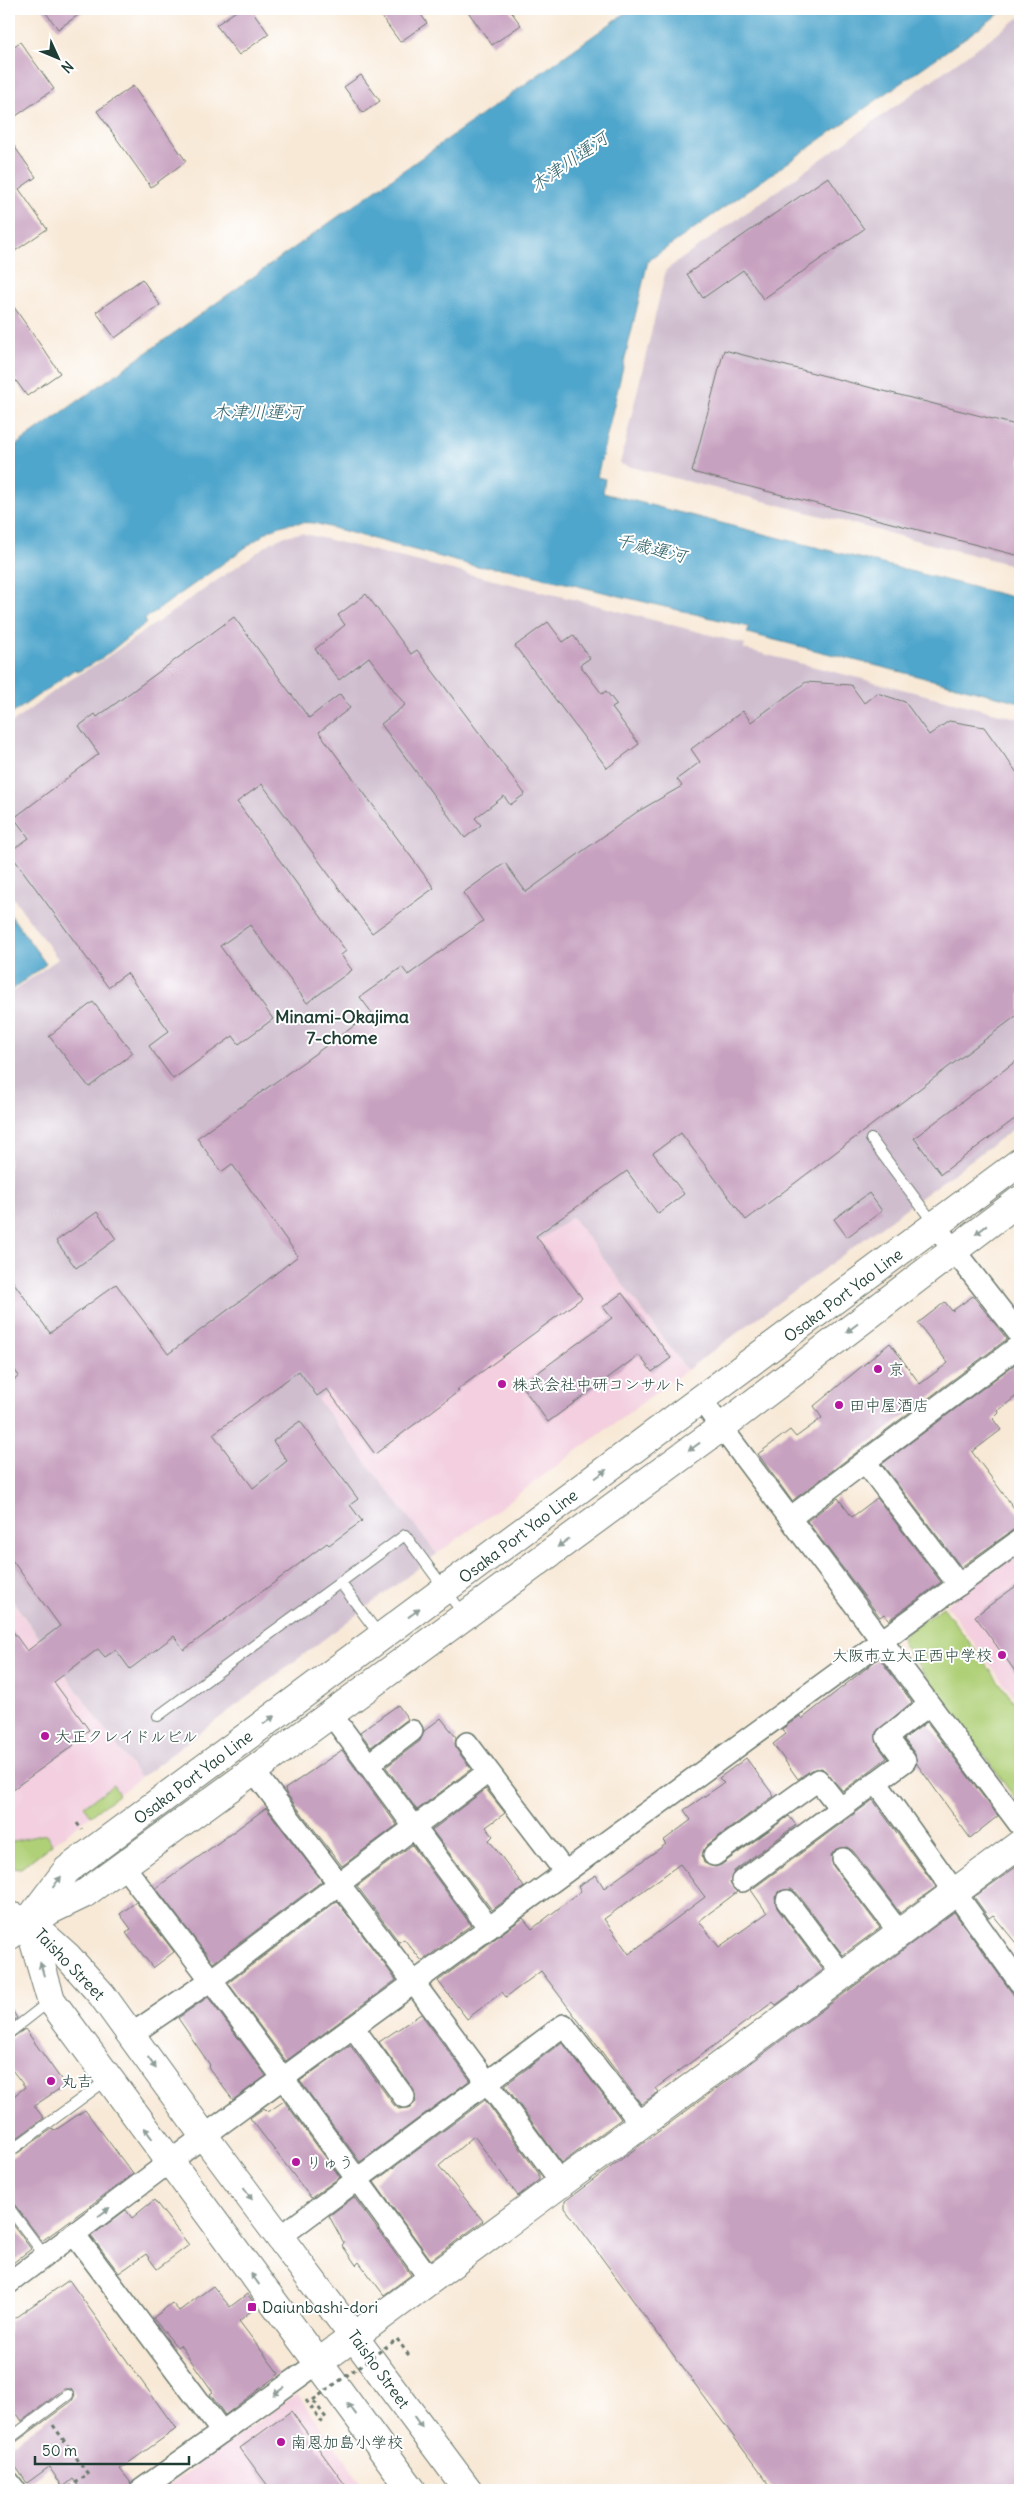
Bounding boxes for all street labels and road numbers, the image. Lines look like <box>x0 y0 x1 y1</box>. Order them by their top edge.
street label: Osaka Port Yao Line <box>780 1244 906 1346</box>
street label: Osaka Port Yao Line <box>455 1485 581 1587</box>
street label: Osaka Port Yao Line <box>130 1726 256 1828</box>
street label: Taisho Street <box>31 1924 110 2004</box>
street label: Taisho Street <box>344 2326 415 2413</box>

